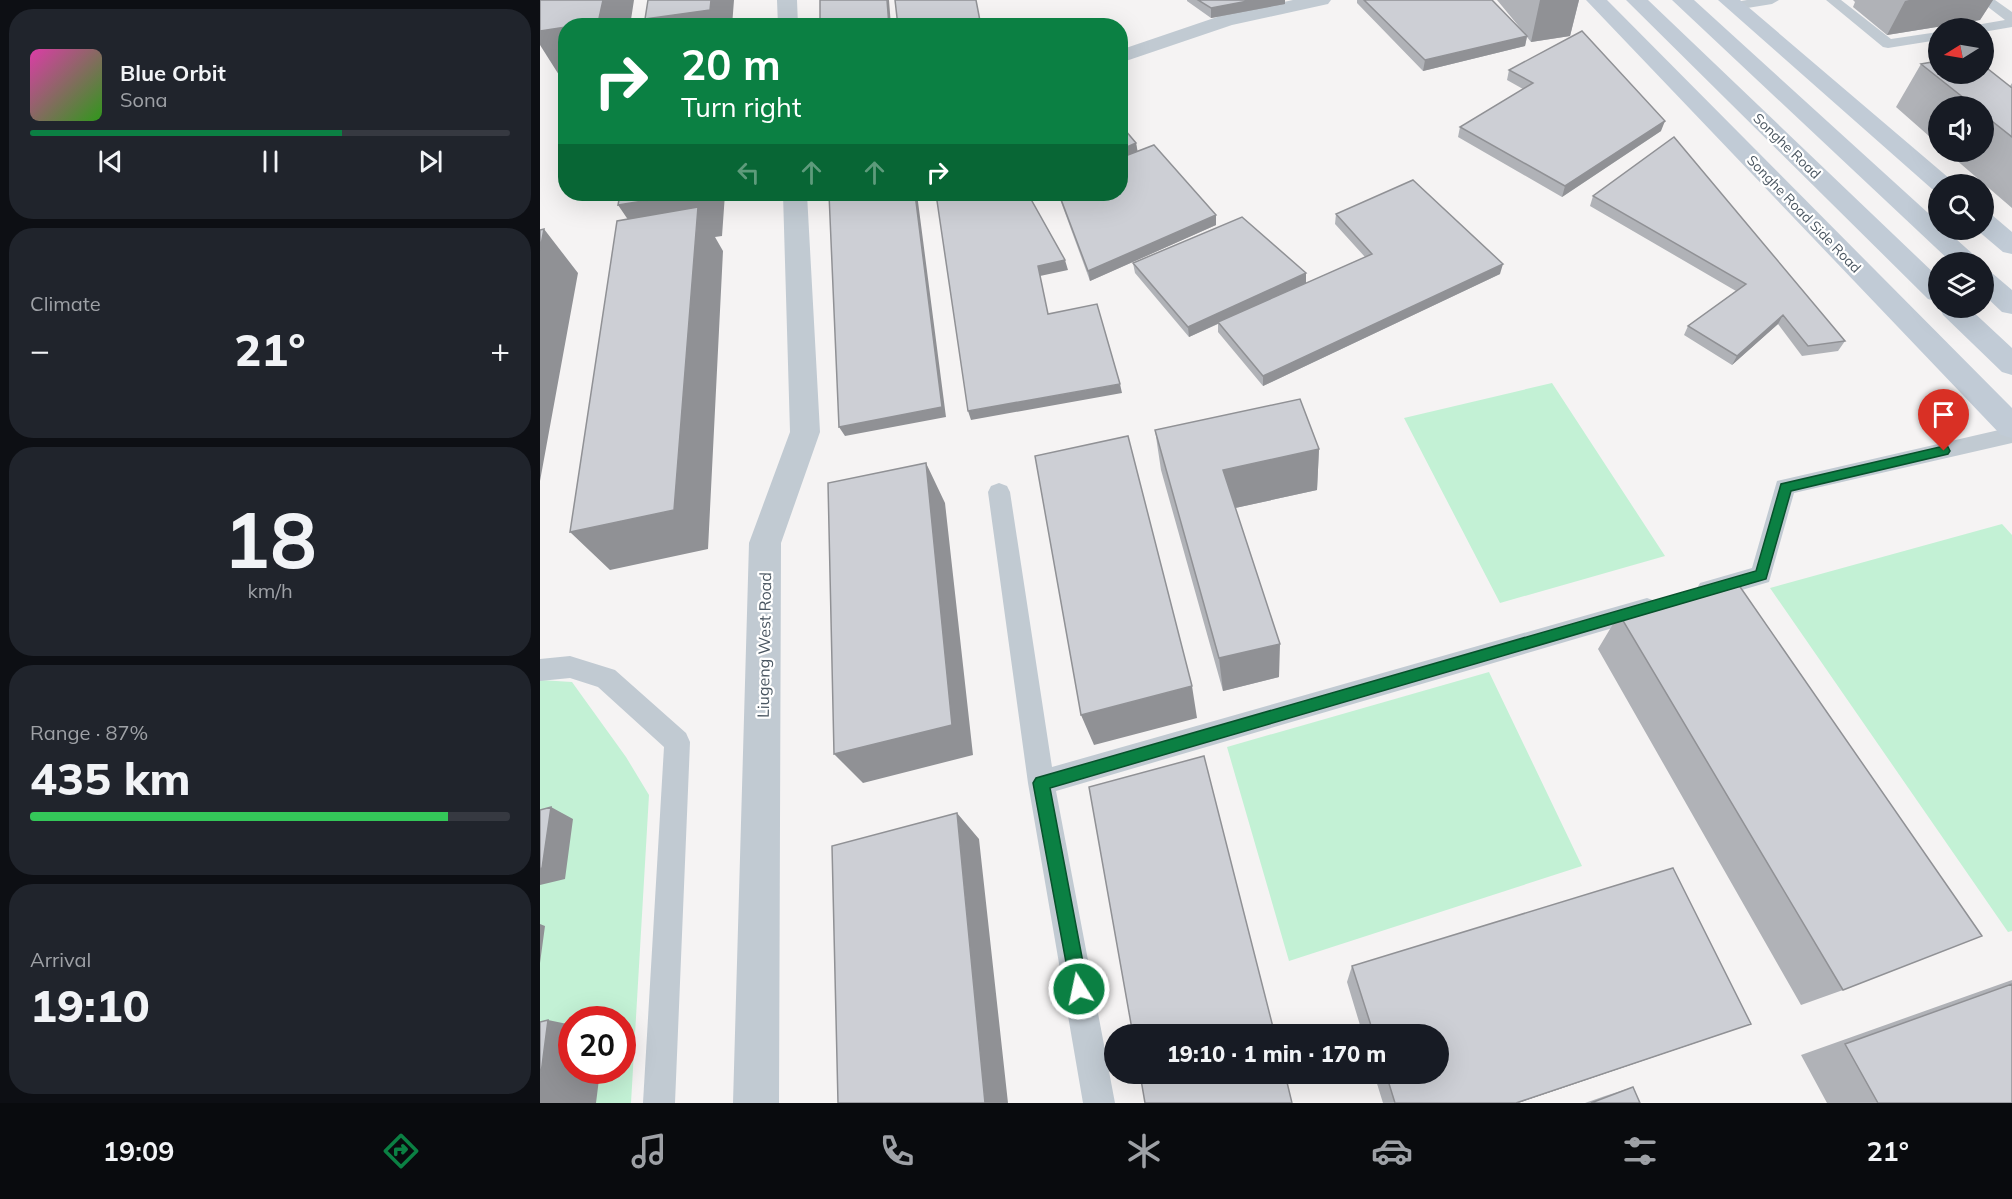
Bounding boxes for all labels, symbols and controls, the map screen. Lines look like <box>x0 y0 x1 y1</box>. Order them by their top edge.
north arrow <box>1928 18 1994 84</box>
map controls <box>1928 18 1994 318</box>
text: 20 m <box>681 38 781 91</box>
icon: right <box>582 42 660 120</box>
text: Blue Orbit <box>120 59 226 87</box>
text: Sona <box>120 87 168 112</box>
text: Turn right <box>681 90 801 124</box>
button: sound <box>1928 96 1994 162</box>
street label: Songhe Road <box>1749 109 1825 183</box>
icon: previous <box>94 145 127 178</box>
icon: pause <box>254 145 287 178</box>
icon: next <box>414 145 447 178</box>
street label: Songhe Road Side Road <box>1743 151 1865 277</box>
icon: left <box>732 156 765 189</box>
icon: ahead <box>795 156 828 189</box>
icon: ahead <box>858 156 891 189</box>
icon: right <box>921 156 954 189</box>
button: search <box>1928 174 1994 240</box>
button: layers <box>1928 252 1994 318</box>
text: Climate <box>30 291 101 316</box>
text: 21° <box>234 321 306 377</box>
text: − <box>30 329 50 370</box>
text: + <box>490 329 510 370</box>
pin <box>1918 389 1969 451</box>
icon: arrive <box>1927 398 1960 431</box>
text: 18 <box>223 490 317 588</box>
street label: Liugeng West Road <box>753 572 775 718</box>
text: km/h <box>247 578 293 603</box>
text: Range · 87% <box>30 720 148 745</box>
text: 435 km <box>30 750 191 806</box>
text: Arrival <box>30 947 91 972</box>
position arrow <box>1047 957 1111 1021</box>
text: 19:10 <box>30 977 150 1033</box>
speed limit sign: 20 <box>558 1006 636 1084</box>
text: 19:10 · 1 min · 170 m <box>1167 1040 1386 1068</box>
icon: directions <box>380 1130 422 1172</box>
icon: music <box>628 1130 670 1172</box>
icon: phone <box>876 1130 918 1172</box>
icon: climate <box>1123 1130 1165 1172</box>
icon: car <box>1371 1130 1413 1172</box>
icon: filters <box>1619 1130 1661 1172</box>
text: 19:09 <box>103 1134 174 1168</box>
text: 21° <box>1866 1134 1909 1168</box>

